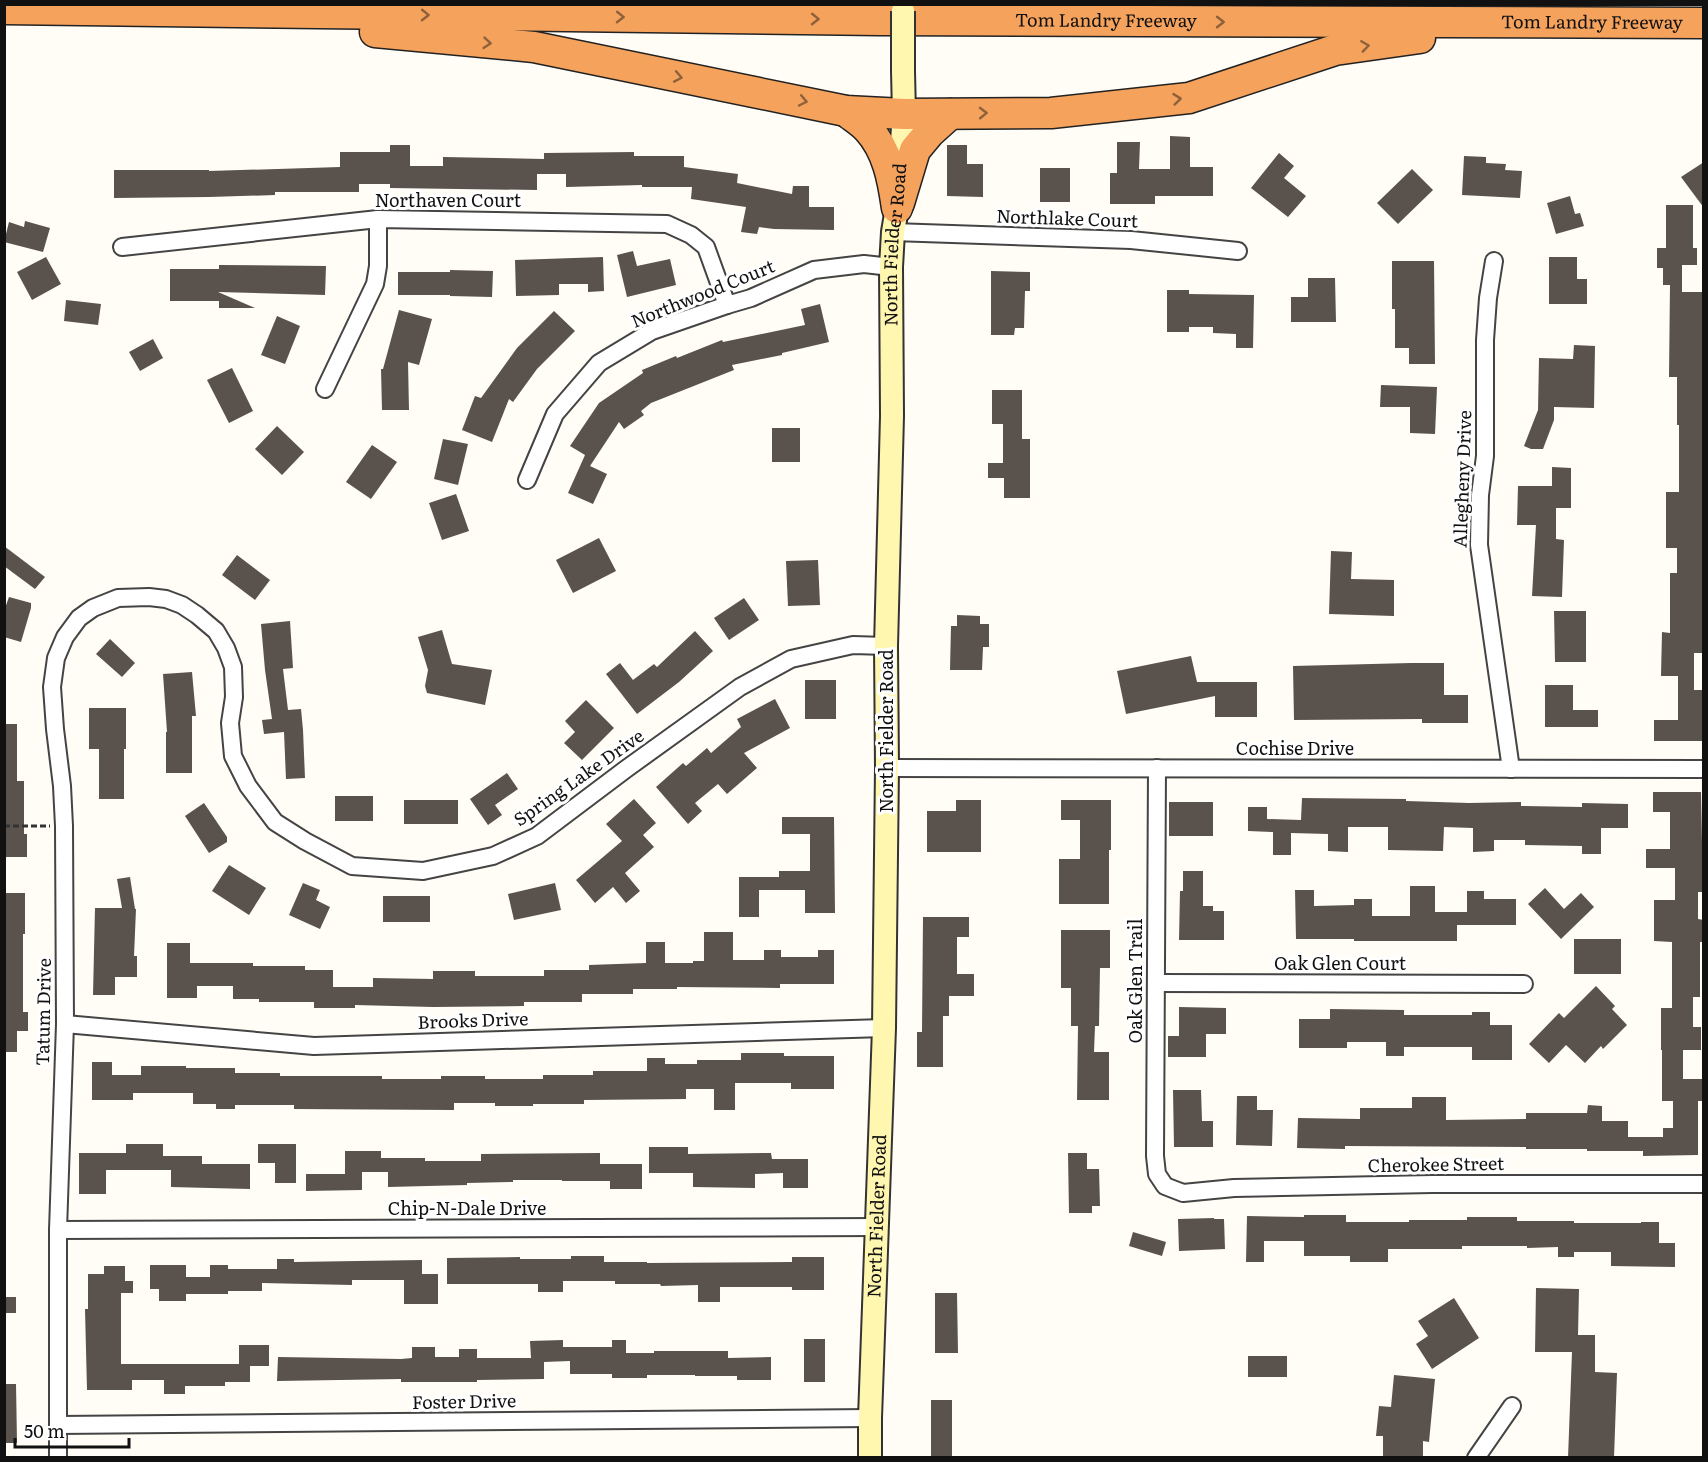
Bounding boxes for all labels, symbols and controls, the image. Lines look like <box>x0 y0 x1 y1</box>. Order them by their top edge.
street label: Tom Landry Freeway <box>1015 5 1197 33</box>
street label: Tom Landry Freeway <box>1501 7 1683 35</box>
one-way arrow <box>421 9 430 21</box>
one-way arrow <box>616 11 625 24</box>
one-way arrow <box>811 13 820 26</box>
one-way arrow <box>1216 16 1225 28</box>
one-way arrow <box>482 36 491 49</box>
one-way arrow <box>1360 40 1369 53</box>
one-way arrow <box>673 70 683 83</box>
one-way arrow <box>1173 93 1182 106</box>
one-way arrow <box>797 94 807 107</box>
one-way arrow <box>979 107 988 120</box>
street label: North Fielder Road <box>876 162 912 326</box>
street label: Northaven Court <box>375 186 522 213</box>
street label: Northlake Court <box>996 202 1139 233</box>
street label: Northwood Court <box>627 251 779 334</box>
street label: Allegheny Drive <box>1446 410 1477 548</box>
street label: North Fielder Road <box>872 649 899 813</box>
street label: Spring Lake Drive <box>507 722 649 832</box>
street label: Cochise Drive <box>1236 734 1354 761</box>
street label: Oak Glen Trail <box>1121 918 1148 1044</box>
street label: Oak Glen Court <box>1274 949 1407 976</box>
street label: Tatum Drive <box>28 958 57 1066</box>
street label: Brooks Drive <box>417 1004 529 1035</box>
street label: North Fielder Road <box>859 1134 892 1298</box>
street label: Cherokee Street <box>1367 1149 1505 1178</box>
street label: Chip-N-Dale Drive <box>388 1194 546 1221</box>
street label: Foster Drive <box>412 1386 516 1415</box>
scale bar <box>15 1411 129 1449</box>
text: 50 m <box>24 1417 65 1444</box>

